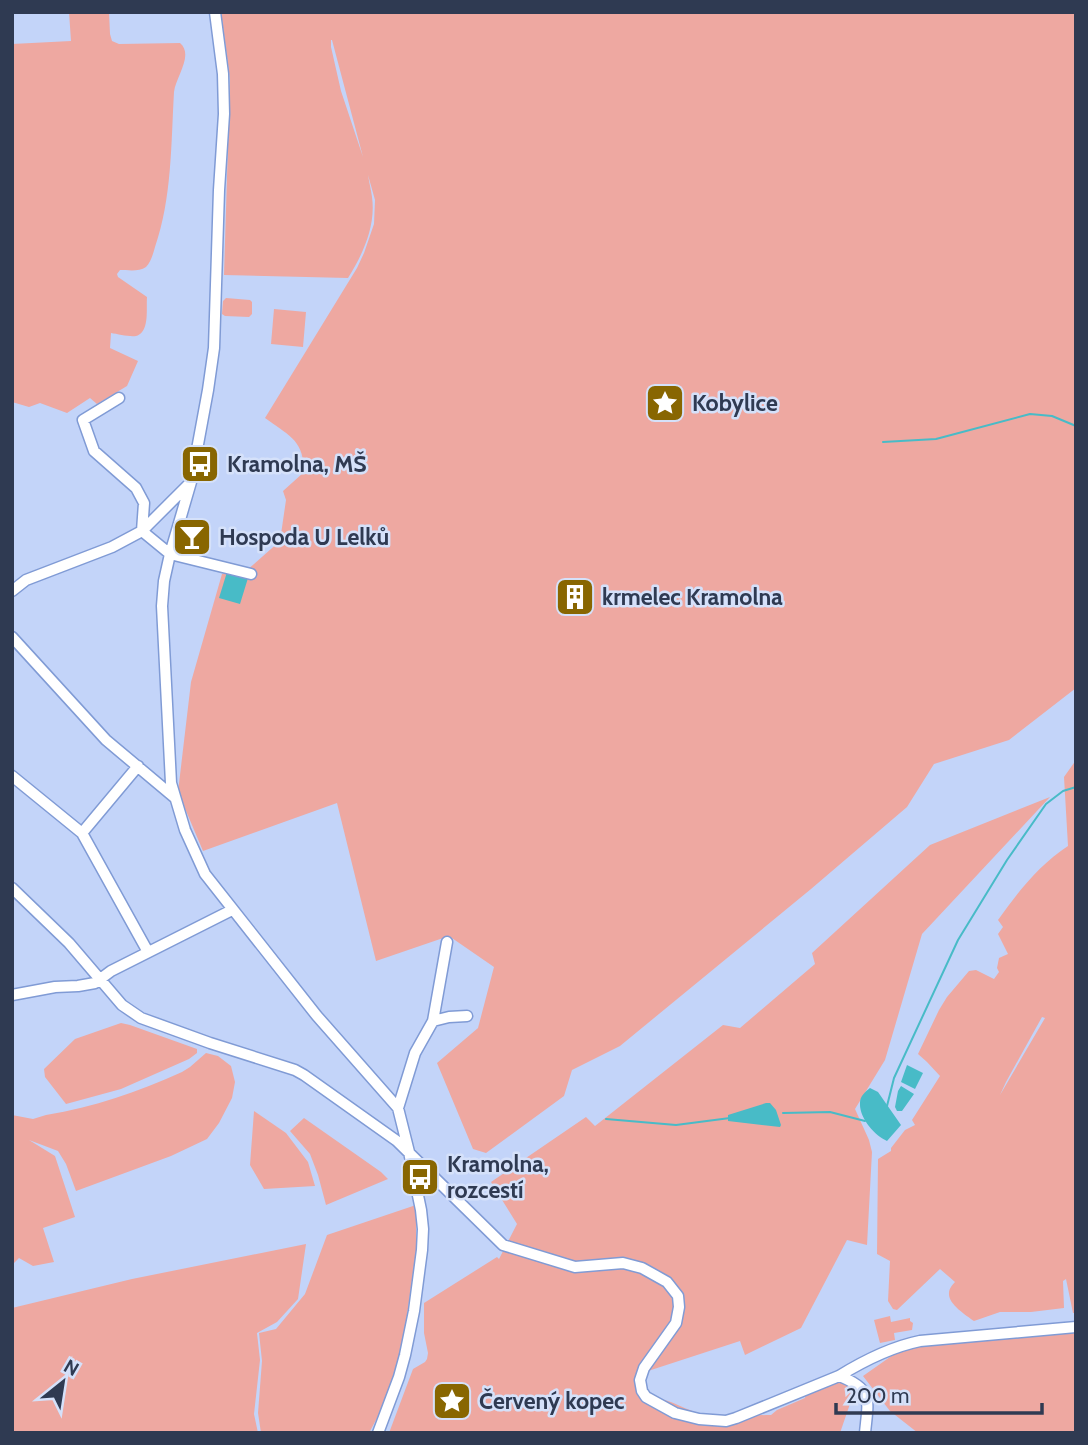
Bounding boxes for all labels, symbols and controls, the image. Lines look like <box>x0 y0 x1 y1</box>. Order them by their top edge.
place icon: Kobylice <box>644 382 686 424</box>
place label: Kobylice <box>692 389 778 417</box>
bus stop icon: Kramolna, MŠ <box>179 443 221 485</box>
place label: Kramolna, MŠ <box>227 450 367 478</box>
bar icon: Hospoda U Lelků <box>171 516 213 558</box>
place label: Hospoda U Lelků <box>219 523 389 551</box>
building icon: krmelec Kramolna <box>554 576 596 618</box>
place label: krmelec Kramolna <box>602 583 783 611</box>
place label: Kramolna, rozcestí <box>447 1150 549 1204</box>
bus stop icon: Kramolna, rozcestí <box>399 1156 441 1198</box>
north arrow <box>28 1347 98 1417</box>
text: N <box>60 1354 83 1381</box>
scale bar <box>836 1372 1042 1416</box>
place icon: Červený kopec <box>431 1380 473 1422</box>
text: 200 m <box>846 1383 909 1408</box>
place label: Červený kopec <box>479 1387 625 1415</box>

